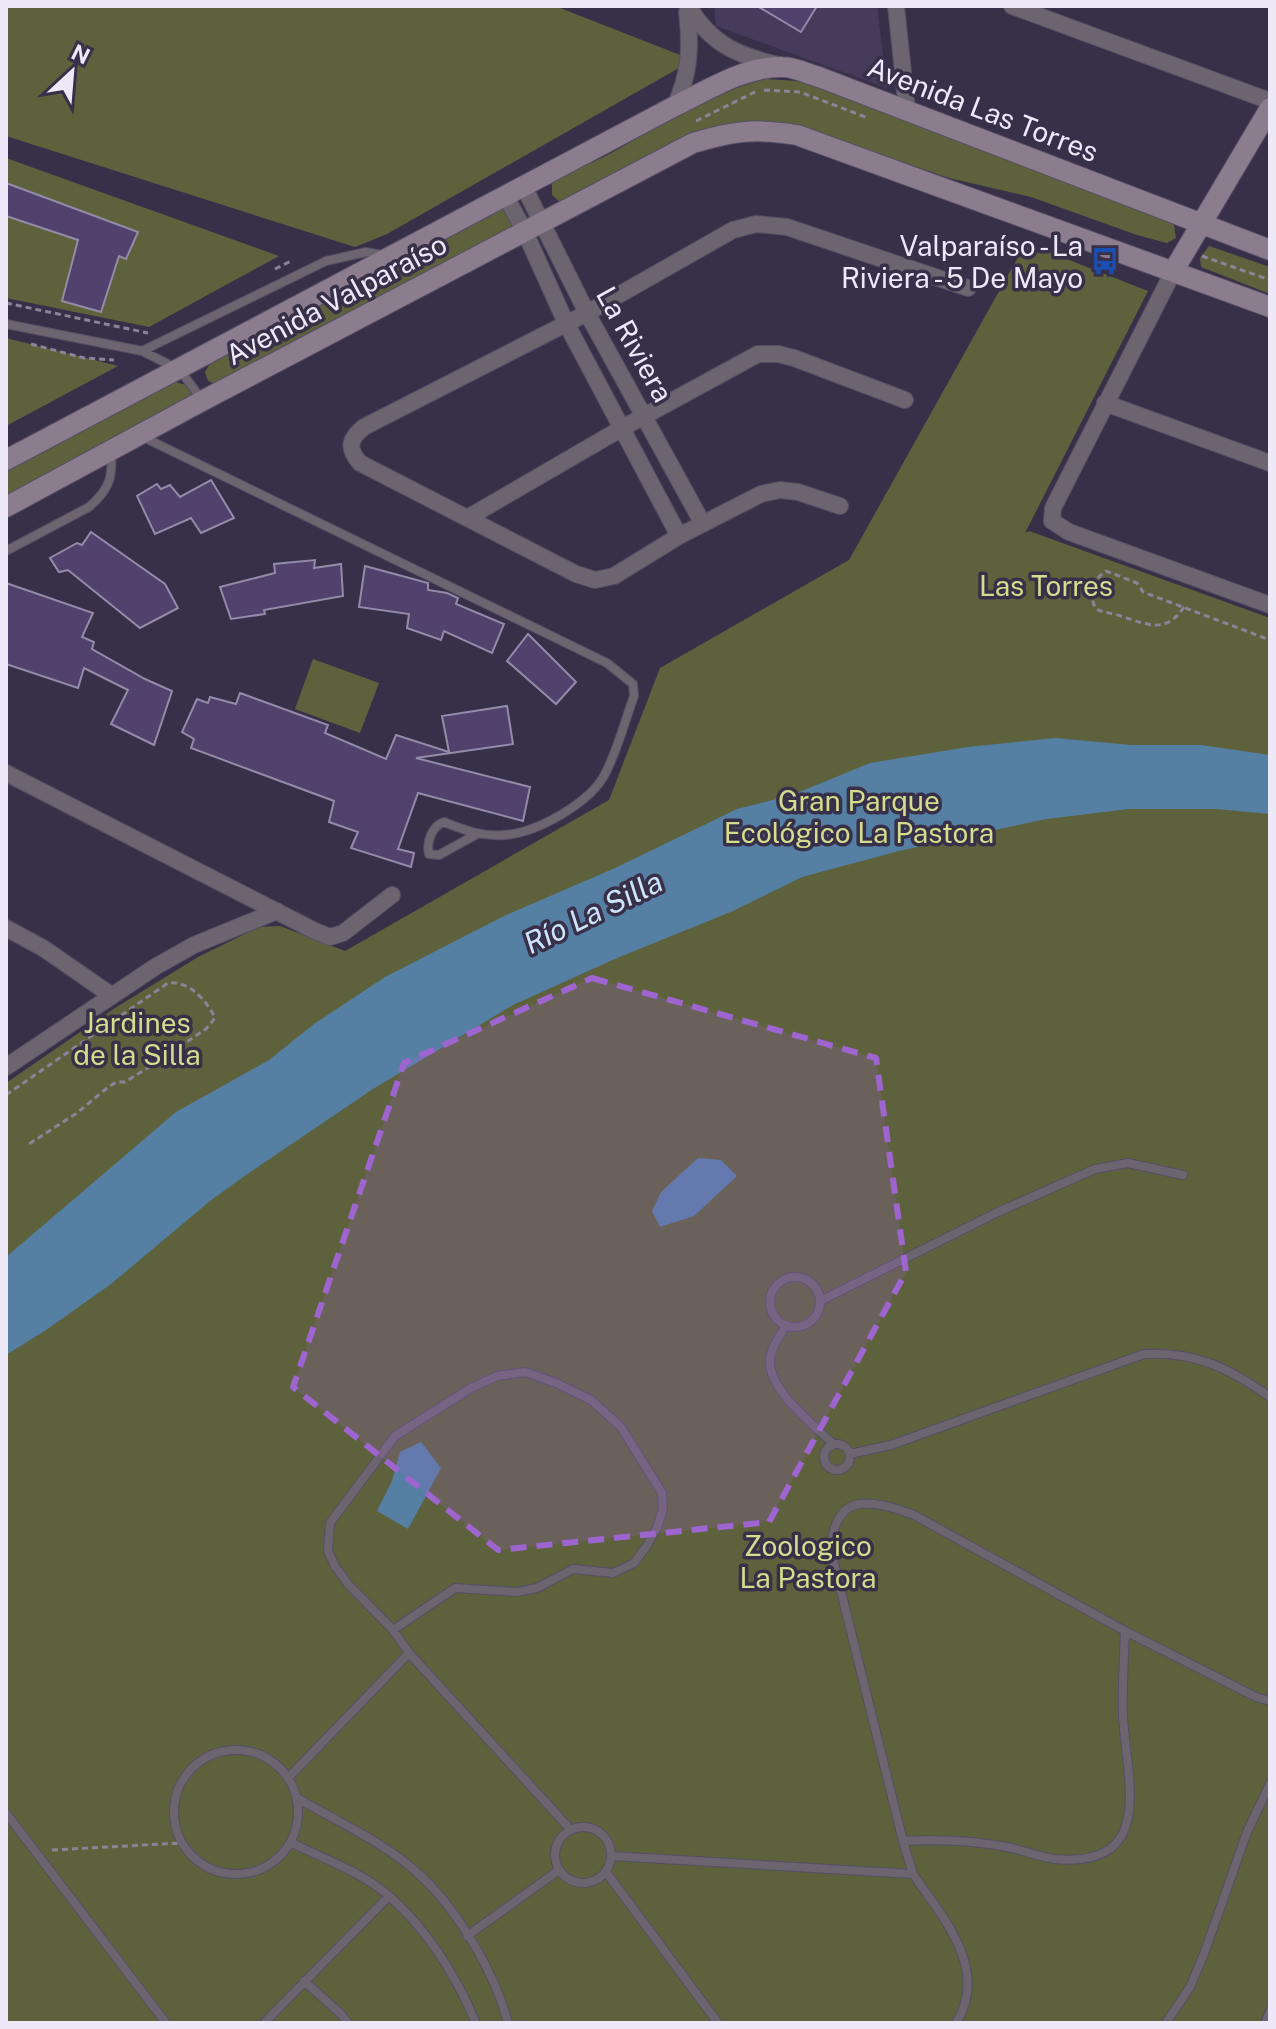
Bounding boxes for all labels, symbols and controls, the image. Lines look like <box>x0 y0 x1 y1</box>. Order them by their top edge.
north arrow <box>32 32 112 112</box>
text: N <box>67 39 94 69</box>
street label: Avenida Las Torres <box>863 50 1103 168</box>
street label: Avenida Valparaíso <box>220 227 452 371</box>
place label: Valparaíso - La Riviera - 5 De Mayo <box>841 229 1083 294</box>
bus stop icon: Valparaíso - La Riviera - 5 De Mayo <box>1090 246 1120 276</box>
street label: La Riviera <box>590 281 680 407</box>
park label: Las Torres <box>979 569 1113 602</box>
park label: Gran Parque Ecológico La Pastora <box>724 784 994 849</box>
water label: Río La Silla <box>518 863 668 961</box>
park label: Jardines de la Silla <box>73 1006 201 1071</box>
park label: Zoologico La Pastora <box>739 1529 877 1594</box>

